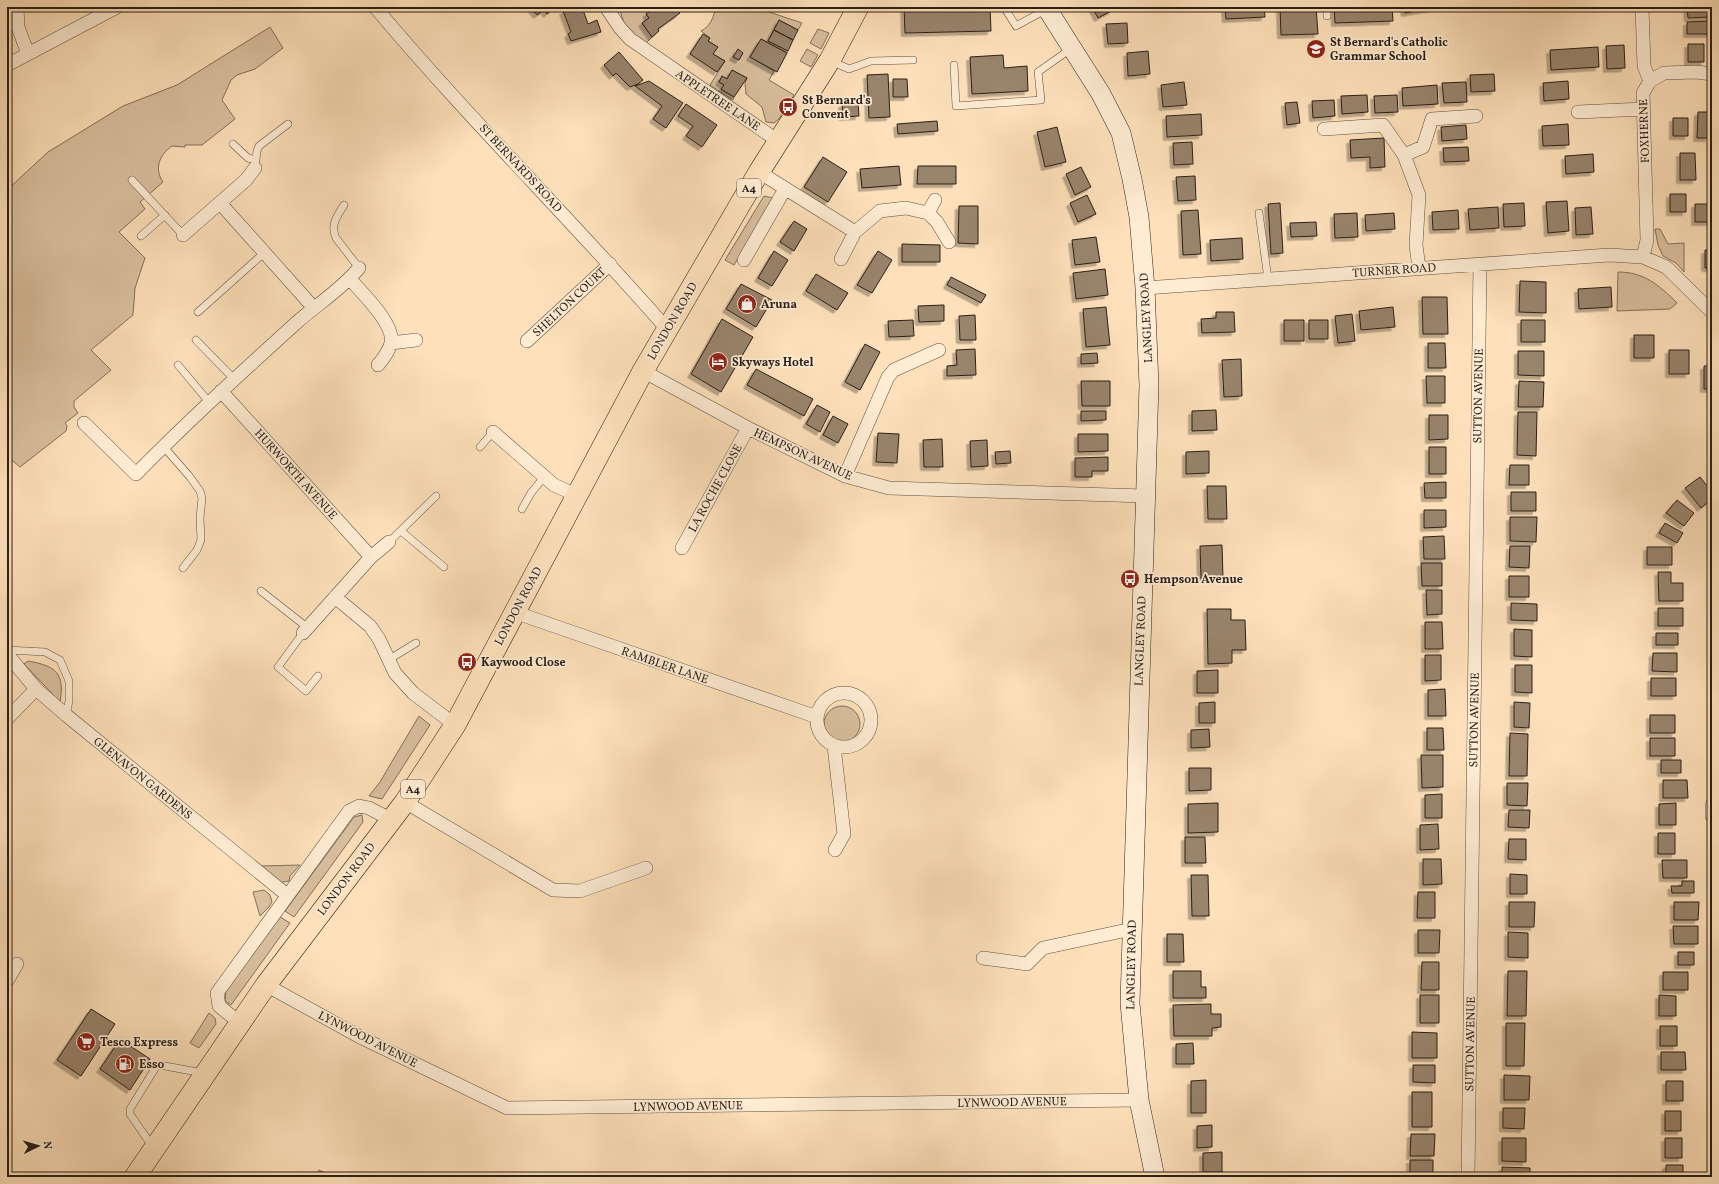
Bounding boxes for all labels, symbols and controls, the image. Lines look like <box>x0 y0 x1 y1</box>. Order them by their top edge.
place label: St Bernard's Catholic Grammar School <box>1330 35 1448 65</box>
school or university icon: St Bernard's Catholic Grammar School <box>1305 38 1327 60</box>
street label: APPLETREE LANE <box>672 66 763 135</box>
place label: St Bernard's Convent <box>802 93 871 123</box>
bus stop icon: St Bernard's Convent <box>777 96 799 118</box>
street label: FOXHERNE <box>1636 99 1654 163</box>
street label: ST BERNARDS ROAD <box>475 121 566 216</box>
road number: A4 <box>737 179 761 197</box>
street label: TURNER ROAD <box>1352 260 1437 282</box>
street label: SHELTON COURT <box>529 264 610 341</box>
street label: LANGLEY ROAD <box>1137 272 1157 363</box>
street label: LONDON ROAD <box>644 280 702 363</box>
shop icon: Aruna <box>736 293 758 315</box>
place label: Aruna <box>761 297 797 313</box>
street label: SUTTON AVENUE <box>1470 348 1488 444</box>
hotel icon: Skyways Hotel <box>707 351 729 373</box>
place label: Skyways Hotel <box>732 355 814 371</box>
street label: HEMPSON AVENUE <box>751 425 855 485</box>
street label: HURWORTH AVENUE <box>250 426 340 523</box>
street label: LA ROCHE CLOSE <box>685 442 747 535</box>
street label: LONDON ROAD <box>491 564 547 649</box>
bus stop icon: Hempson Avenue <box>1119 568 1141 590</box>
place label: Hempson Avenue <box>1144 572 1243 588</box>
street label: LANGLEY ROAD <box>1131 596 1151 686</box>
street label: RAMBLER LANE <box>619 644 710 688</box>
bus stop icon: Kaywood Close <box>456 651 478 673</box>
place label: Kaywood Close <box>481 655 566 671</box>
street label: SUTTON AVENUE <box>1466 672 1484 768</box>
street label: GLENAVON GARDENS <box>90 734 195 824</box>
road number: A4 <box>401 780 425 798</box>
street label: LONDON ROAD <box>314 840 380 919</box>
street label: LANGLEY ROAD <box>1123 920 1141 1010</box>
street label: SUTTON AVENUE <box>1462 996 1480 1092</box>
street label: LYNWOOD AVENUE <box>315 1008 420 1072</box>
supermarket icon: Tesco Express <box>75 1031 97 1053</box>
place label: Tesco Express <box>100 1035 179 1051</box>
fuel station icon: Esso <box>114 1053 136 1075</box>
place label: Esso <box>139 1057 165 1073</box>
street label: LYNWOOD AVENUE <box>957 1094 1067 1112</box>
street label: LYNWOOD AVENUE <box>633 1098 743 1116</box>
north arrow <box>18 1126 58 1166</box>
text: N <box>39 1141 54 1150</box>

